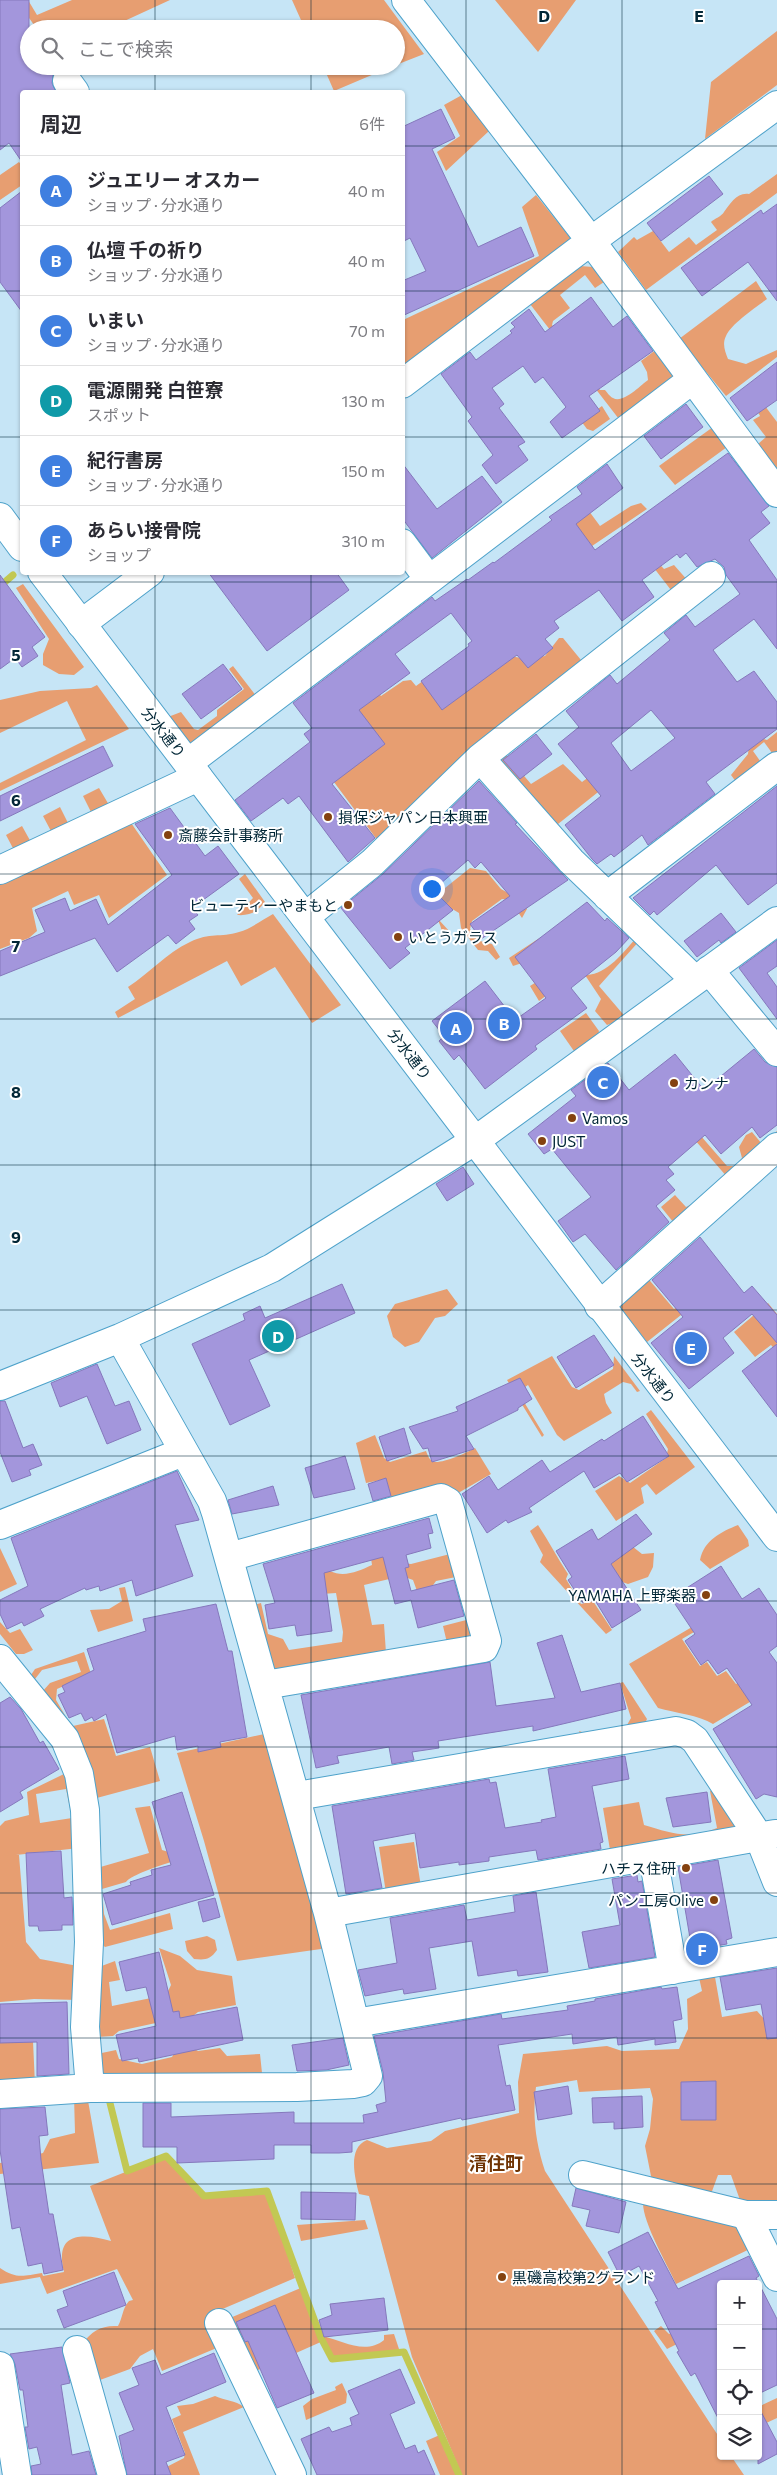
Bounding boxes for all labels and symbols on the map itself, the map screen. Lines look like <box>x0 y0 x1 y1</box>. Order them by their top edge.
text: D <box>538 6 550 25</box>
text: E <box>694 6 704 25</box>
text: 5 <box>11 645 21 664</box>
street label: 分水通り <box>138 703 190 761</box>
text: 6 <box>11 790 21 809</box>
place label: 損保ジャパン日本興亜 <box>338 808 488 826</box>
marker: 損保ジャパン日本興亜 <box>322 811 334 823</box>
place label: 斎藤会計事務所 <box>178 826 283 844</box>
marker: 斎藤会計事務所 <box>162 829 174 841</box>
your location <box>419 876 445 902</box>
place label: ビューティーやまもと <box>189 896 338 914</box>
marker: ビューティーやまもと <box>342 899 354 911</box>
place label: いとうガラス <box>408 928 498 946</box>
marker: いとうガラス <box>392 931 404 943</box>
text: 7 <box>12 936 21 955</box>
pin: B <box>488 1004 520 1042</box>
pin: A <box>440 1009 472 1047</box>
street label: 分水通り <box>385 1025 435 1083</box>
pin: C <box>587 1063 619 1101</box>
place label: カンナ <box>684 1074 729 1092</box>
marker: カンナ <box>668 1077 680 1089</box>
text: 8 <box>11 1082 21 1101</box>
place label: Vamos <box>582 1109 628 1127</box>
marker: Vamos <box>566 1112 578 1124</box>
place label: JUST <box>552 1132 586 1150</box>
marker: JUST <box>536 1135 548 1147</box>
text: 9 <box>11 1227 21 1246</box>
pin: D <box>262 1317 294 1355</box>
pin: E <box>675 1329 707 1367</box>
street label: 分水通り <box>628 1349 680 1407</box>
place label: YAMAHA 上野楽器 <box>568 1586 696 1604</box>
marker: YAMAHA 上野楽器 <box>700 1589 712 1601</box>
place label: ハチス住研 <box>601 1859 676 1877</box>
marker: ハチス住研 <box>680 1862 692 1874</box>
place label: パン工房Olive <box>608 1891 704 1909</box>
marker: パン工房Olive <box>708 1894 720 1906</box>
pin: F <box>686 1930 718 1968</box>
district label: 清住町 <box>469 2152 523 2174</box>
place label: 黒磯高校第2グランド <box>512 2268 655 2286</box>
marker: 黒磯高校第2グランド <box>496 2271 508 2283</box>

